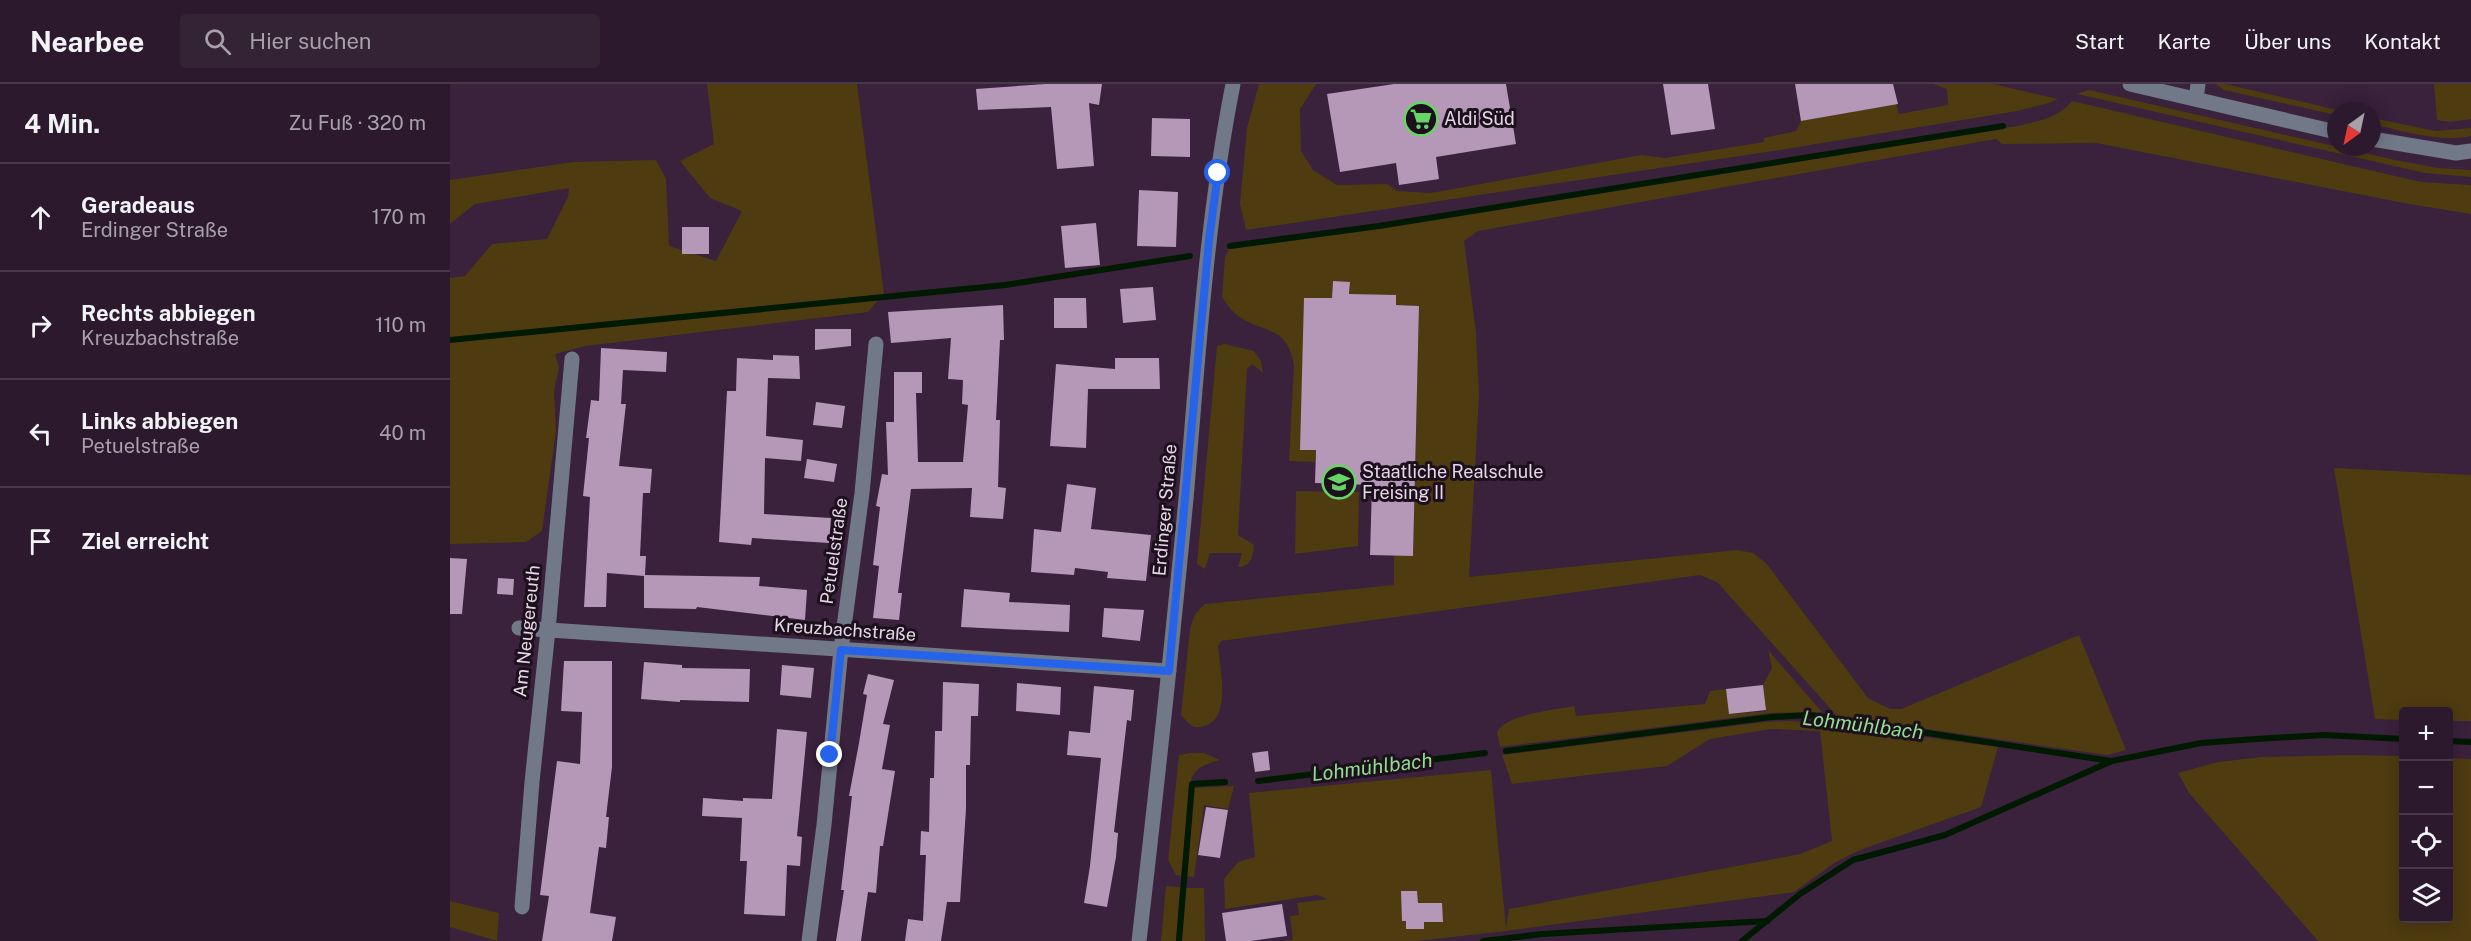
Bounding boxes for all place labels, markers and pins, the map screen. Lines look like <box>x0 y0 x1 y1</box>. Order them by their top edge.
supermarket icon: Aldi Süd <box>1403 101 1439 137</box>
place label: Aldi Süd <box>1444 108 1515 129</box>
place label: Staatliche Realschule Freising II <box>1362 461 1543 503</box>
school or university icon: Staatliche Realschule Freising II <box>1321 464 1357 500</box>

